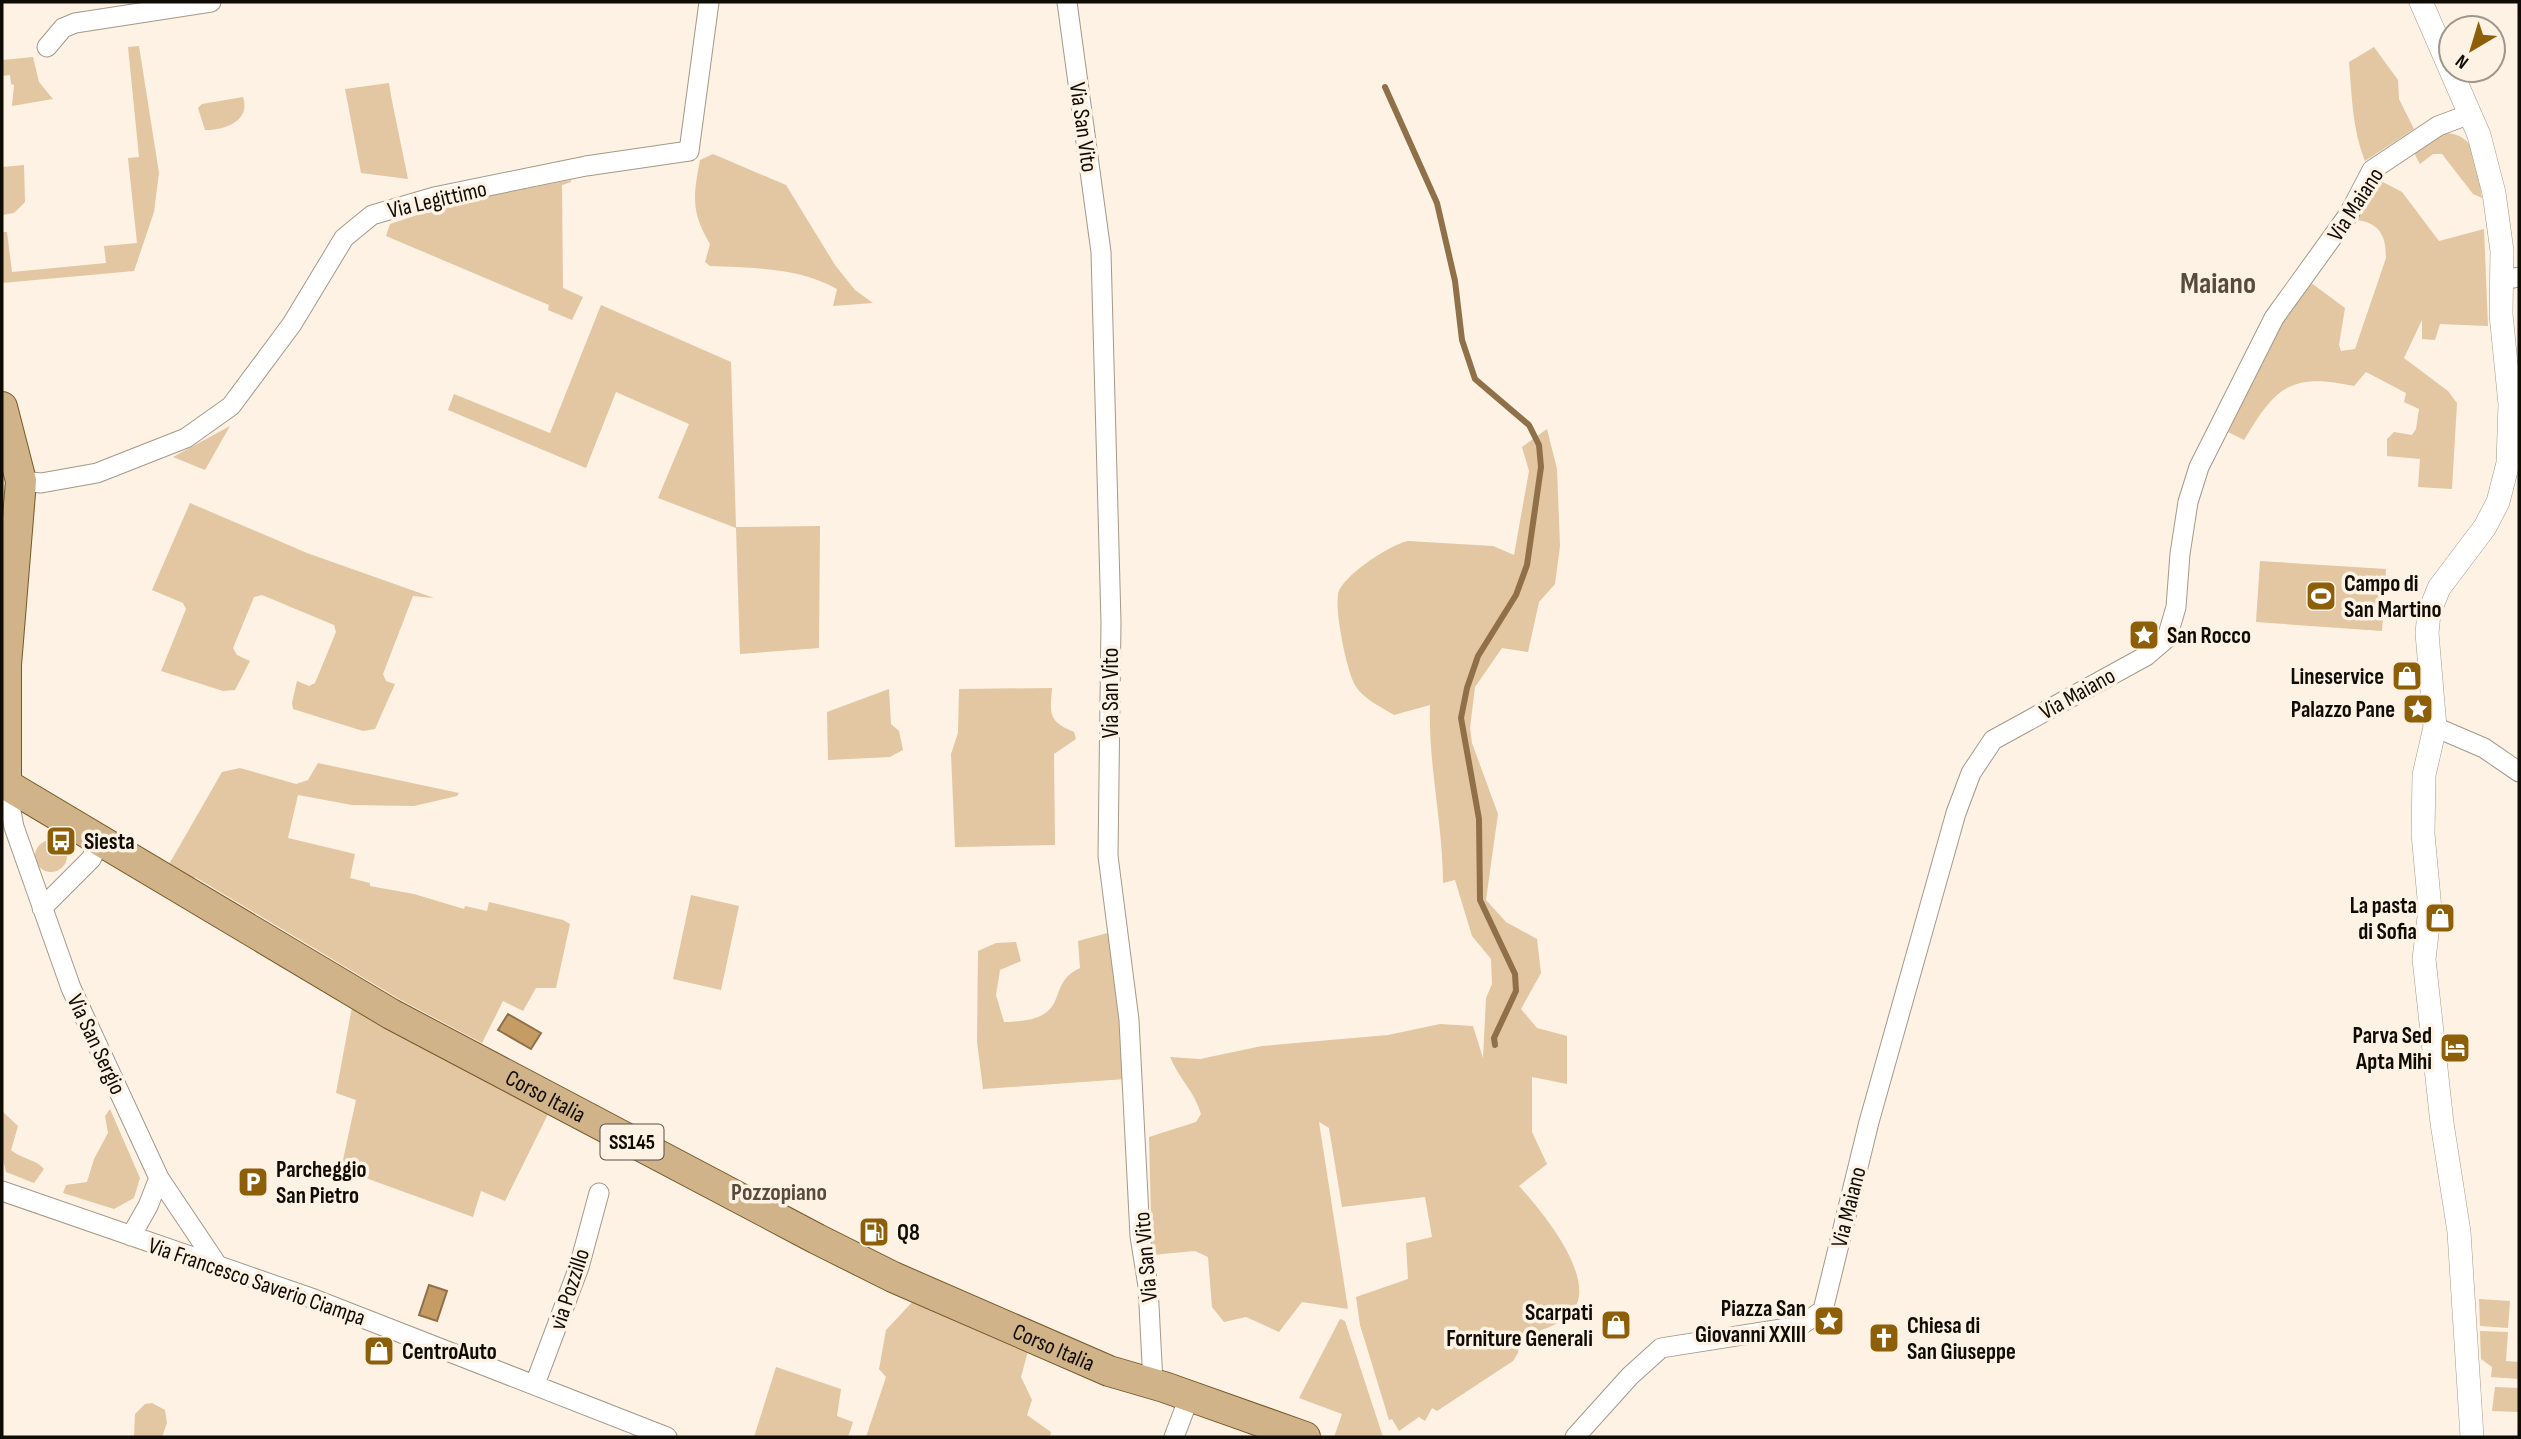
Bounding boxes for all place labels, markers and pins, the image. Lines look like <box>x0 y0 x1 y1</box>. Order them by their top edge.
place label: Campo di San Martino <box>2344 570 2442 624</box>
sports icon: Campo di San Martino <box>2304 579 2338 613</box>
place icon: San Rocco <box>2127 618 2161 652</box>
place label: San Rocco <box>2167 622 2251 650</box>
shop icon: Lineservice <box>2390 659 2424 693</box>
place label: Lineservice <box>2290 663 2384 691</box>
place icon: Palazzo Pane <box>2401 692 2435 726</box>
place label: Palazzo Pane <box>2291 696 2395 724</box>
bus stop icon: Siesta <box>44 824 78 858</box>
place label: Siesta <box>84 828 135 856</box>
place label: La pasta di Sofia <box>2350 892 2417 946</box>
shop icon: La pasta di Sofia <box>2423 901 2457 935</box>
place label: Parva Sed Apta Mihi <box>2353 1022 2432 1076</box>
hotel icon: Parva Sed Apta Mihi <box>2438 1031 2472 1065</box>
place label: Parcheggio San Pietro <box>276 1156 366 1210</box>
parking icon: Parcheggio San Pietro <box>236 1165 270 1199</box>
fuel station icon: Q8 <box>857 1215 891 1249</box>
place label: Q8 <box>897 1219 920 1247</box>
place label: Piazza San Giovanni XXIII <box>1695 1295 1806 1349</box>
place label: Scarpati Forniture Generali <box>1446 1299 1593 1353</box>
place icon: Piazza San Giovanni XXIII <box>1812 1304 1846 1338</box>
shop icon: Scarpati Forniture Generali <box>1599 1308 1633 1342</box>
place label: Chiesa di San Giuseppe <box>1907 1312 2016 1366</box>
church icon: Chiesa di San Giuseppe <box>1867 1321 1901 1355</box>
shop icon: CentroAuto <box>362 1334 396 1368</box>
place label: CentroAuto <box>402 1338 497 1366</box>

